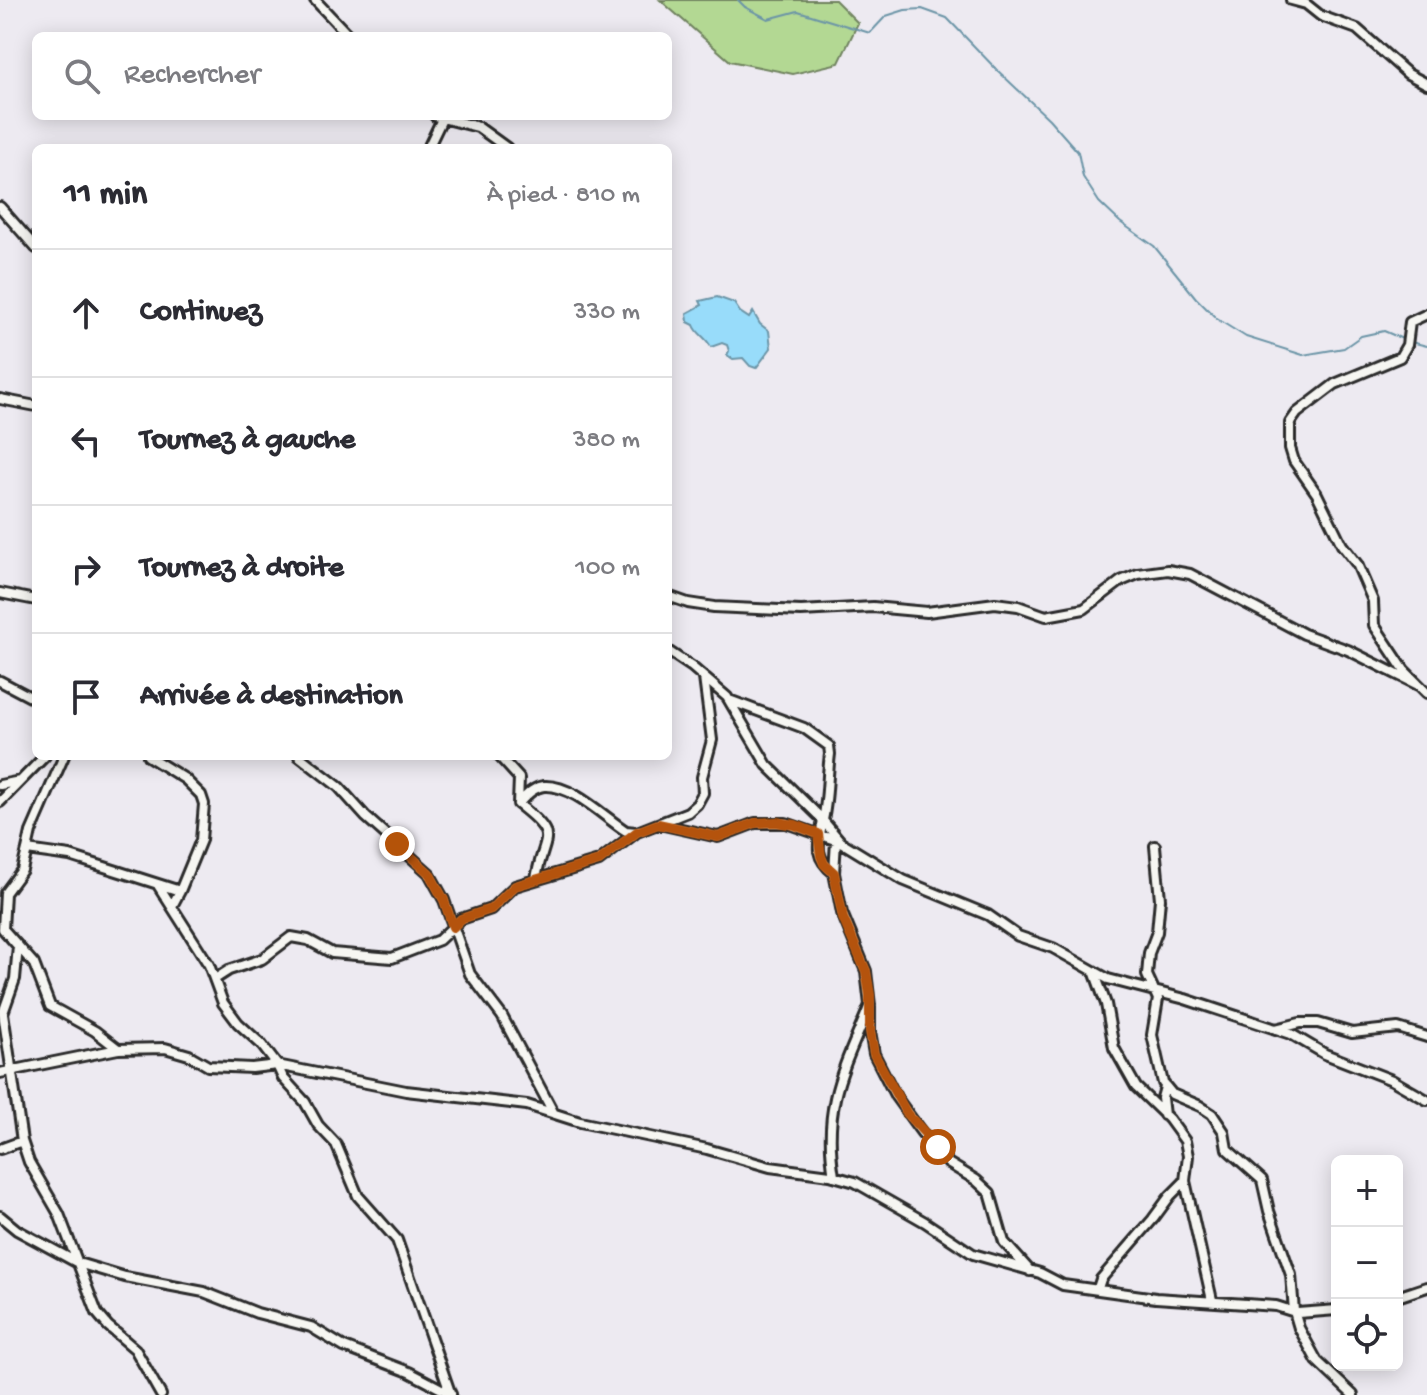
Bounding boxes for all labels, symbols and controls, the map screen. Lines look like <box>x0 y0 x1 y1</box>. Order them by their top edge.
search box <box>32 32 672 120</box>
icon: search <box>60 54 104 98</box>
text: Rechercher <box>124 59 260 94</box>
text: 11 min <box>64 176 147 216</box>
text: À pied · 810 m <box>487 181 640 212</box>
icon: ahead <box>64 291 108 335</box>
text: Continuez <box>140 296 262 331</box>
text: 330 m <box>574 298 640 329</box>
icon: left <box>64 419 108 463</box>
text: Tournez à gauche <box>140 424 355 459</box>
text: 380 m <box>573 426 640 457</box>
icon: right <box>64 547 108 591</box>
text: Tournez à droite <box>140 552 344 587</box>
text: 100 m <box>575 554 640 585</box>
icon: arrive <box>64 675 108 719</box>
text: Arrivée à destination <box>140 680 403 715</box>
route end <box>379 826 415 862</box>
route start <box>920 1129 956 1165</box>
map controls <box>1331 1155 1403 1371</box>
button: + <box>1331 1155 1403 1227</box>
button: − <box>1331 1227 1403 1299</box>
button: locate <box>1331 1299 1403 1371</box>

